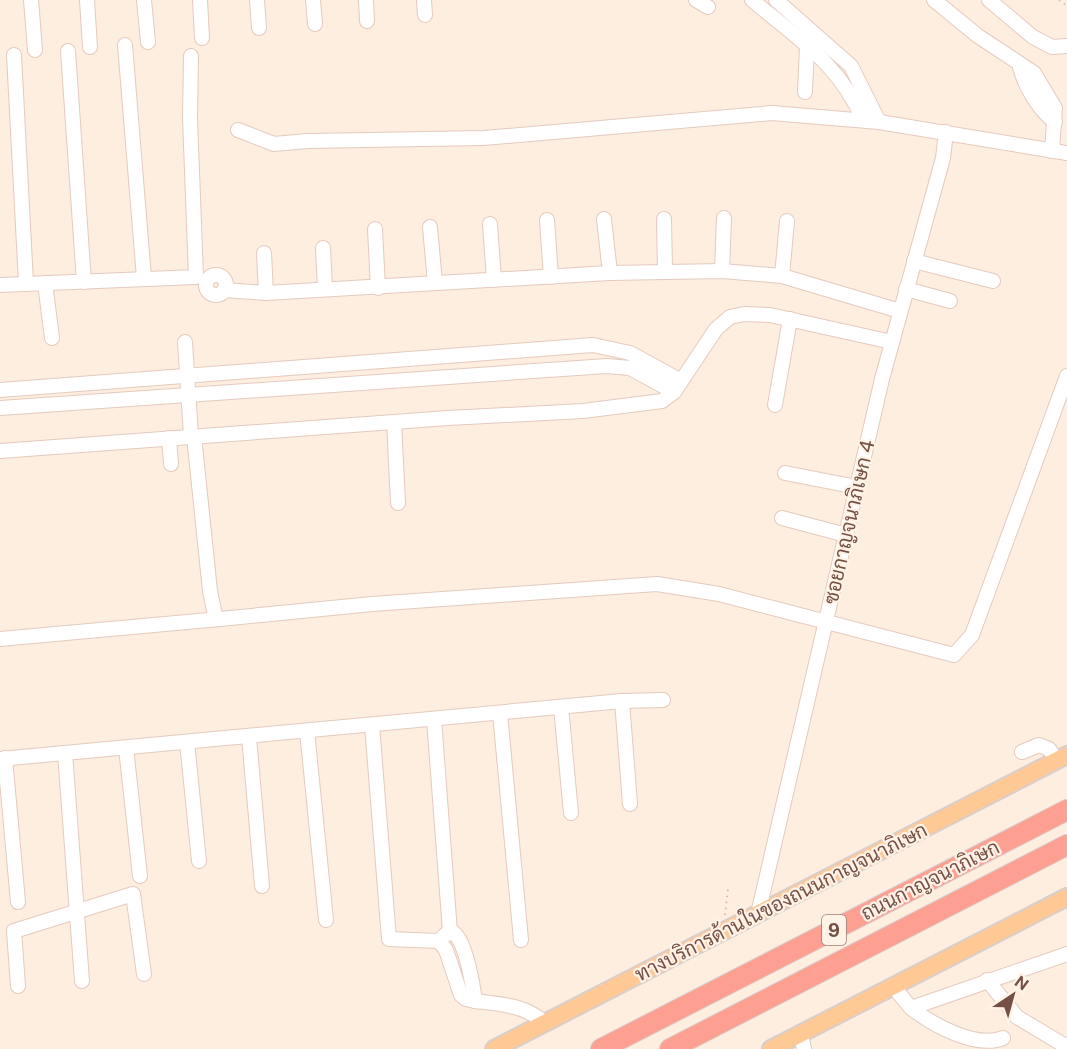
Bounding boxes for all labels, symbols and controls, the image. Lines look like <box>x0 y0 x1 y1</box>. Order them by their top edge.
street label: ซอยกาญจนาภิเษก 4 <box>818 438 880 606</box>
street label: ทางบริการด้านในของถนนกาญจนาภิเษก <box>630 817 931 986</box>
street label: ถนนกาญจนาภิเษก <box>857 835 1003 925</box>
road number: 9 <box>822 915 846 945</box>
north arrow <box>983 965 1043 1025</box>
text: N <box>1011 972 1032 995</box>

